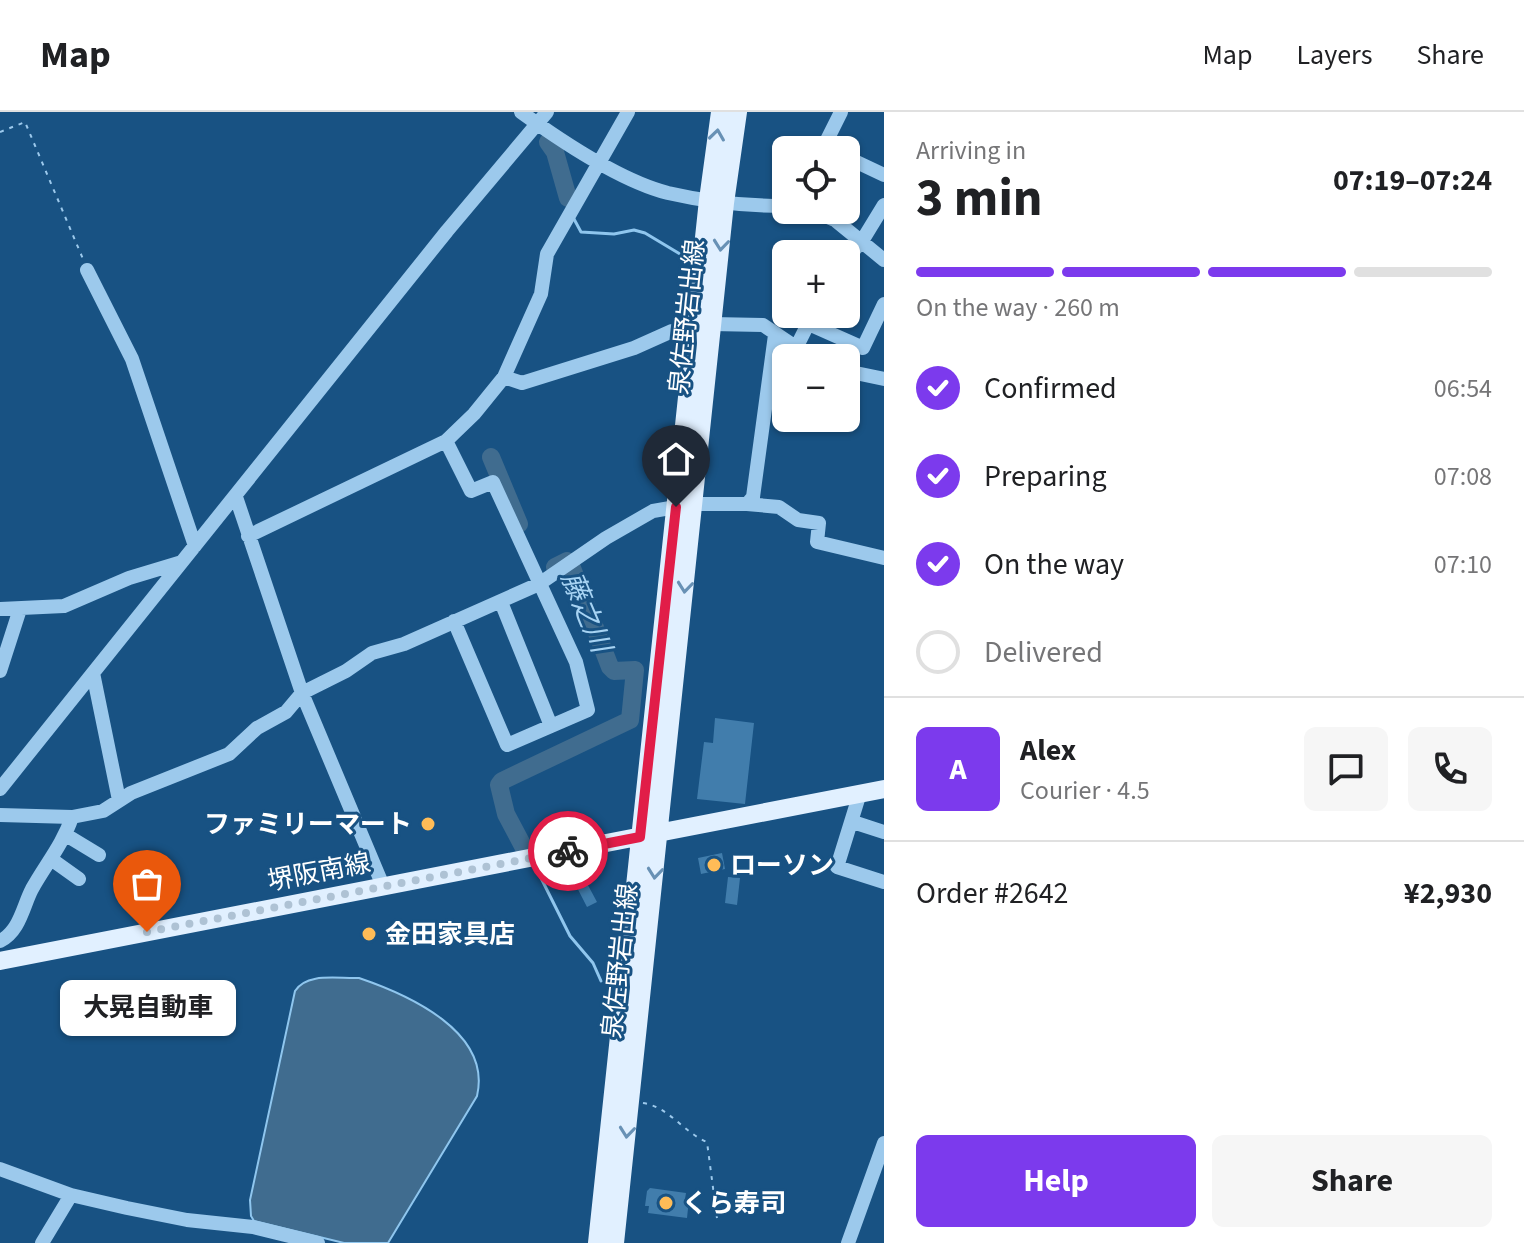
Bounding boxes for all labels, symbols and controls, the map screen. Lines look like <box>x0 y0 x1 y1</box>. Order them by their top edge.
text: Map <box>40 28 111 82</box>
text: Map <box>1202 35 1252 75</box>
text: Layers <box>1296 35 1372 75</box>
text: Share <box>1416 35 1484 75</box>
one-way arrow <box>708 129 725 142</box>
text: Arriving in <box>916 132 1026 169</box>
map controls <box>772 136 860 432</box>
button: locate <box>772 136 860 224</box>
text: 07:19–07:24 <box>1333 159 1492 202</box>
text: 3 min <box>916 162 1043 236</box>
street label: 泉佐野岩出線 <box>660 237 714 397</box>
one-way arrow <box>712 239 729 252</box>
button: + <box>772 240 860 328</box>
text: On the way · 260 m <box>916 289 1120 326</box>
button: − <box>772 344 860 432</box>
icon: check <box>916 366 960 410</box>
text: Confirmed <box>984 367 1117 410</box>
text: 06:54 <box>1434 370 1492 407</box>
pin <box>642 425 710 507</box>
icon: home <box>654 437 698 481</box>
icon: check <box>916 454 960 498</box>
text: Preparing <box>984 455 1107 498</box>
text: 07:08 <box>1434 458 1492 495</box>
icon: check <box>916 542 960 586</box>
text: On the way <box>984 543 1124 586</box>
text: 07:10 <box>1434 546 1492 583</box>
water label: 藤之川 <box>551 566 622 661</box>
one-way arrow <box>676 581 693 594</box>
text: Delivered <box>984 631 1103 674</box>
button: chat <box>1304 727 1388 811</box>
button: phone <box>1408 727 1492 811</box>
text: Alex <box>1020 729 1076 772</box>
text: A <box>949 748 967 791</box>
text: Courier · 4.5 <box>1020 772 1150 809</box>
place label: ファミリーマート <box>204 806 412 843</box>
courier <box>528 811 608 891</box>
marker: ファミリーマート <box>419 815 437 833</box>
icon: bike <box>546 829 590 873</box>
street label: 堺阪南線 <box>264 844 374 900</box>
place label: ローソン <box>730 847 834 884</box>
pin <box>113 850 181 932</box>
marker: ローソン <box>705 856 723 874</box>
icon: bag <box>125 862 169 906</box>
one-way arrow <box>647 867 664 880</box>
text: Order #2642 <box>916 872 1069 915</box>
text: ¥2,930 <box>1404 872 1492 915</box>
street label: 泉佐野岩出線 <box>593 881 647 1041</box>
place label: 金田家具店 <box>385 916 515 953</box>
marker: 金田家具店 <box>360 925 378 943</box>
callout: 大晃自動車 <box>59 980 235 1036</box>
text: 大晃自動車 <box>83 989 213 1026</box>
one-way arrow <box>619 1126 636 1139</box>
button: Help <box>916 1135 1196 1227</box>
button: Share <box>1212 1135 1492 1227</box>
place label: くら寿司 <box>682 1185 786 1222</box>
marker: くら寿司 <box>657 1194 675 1212</box>

